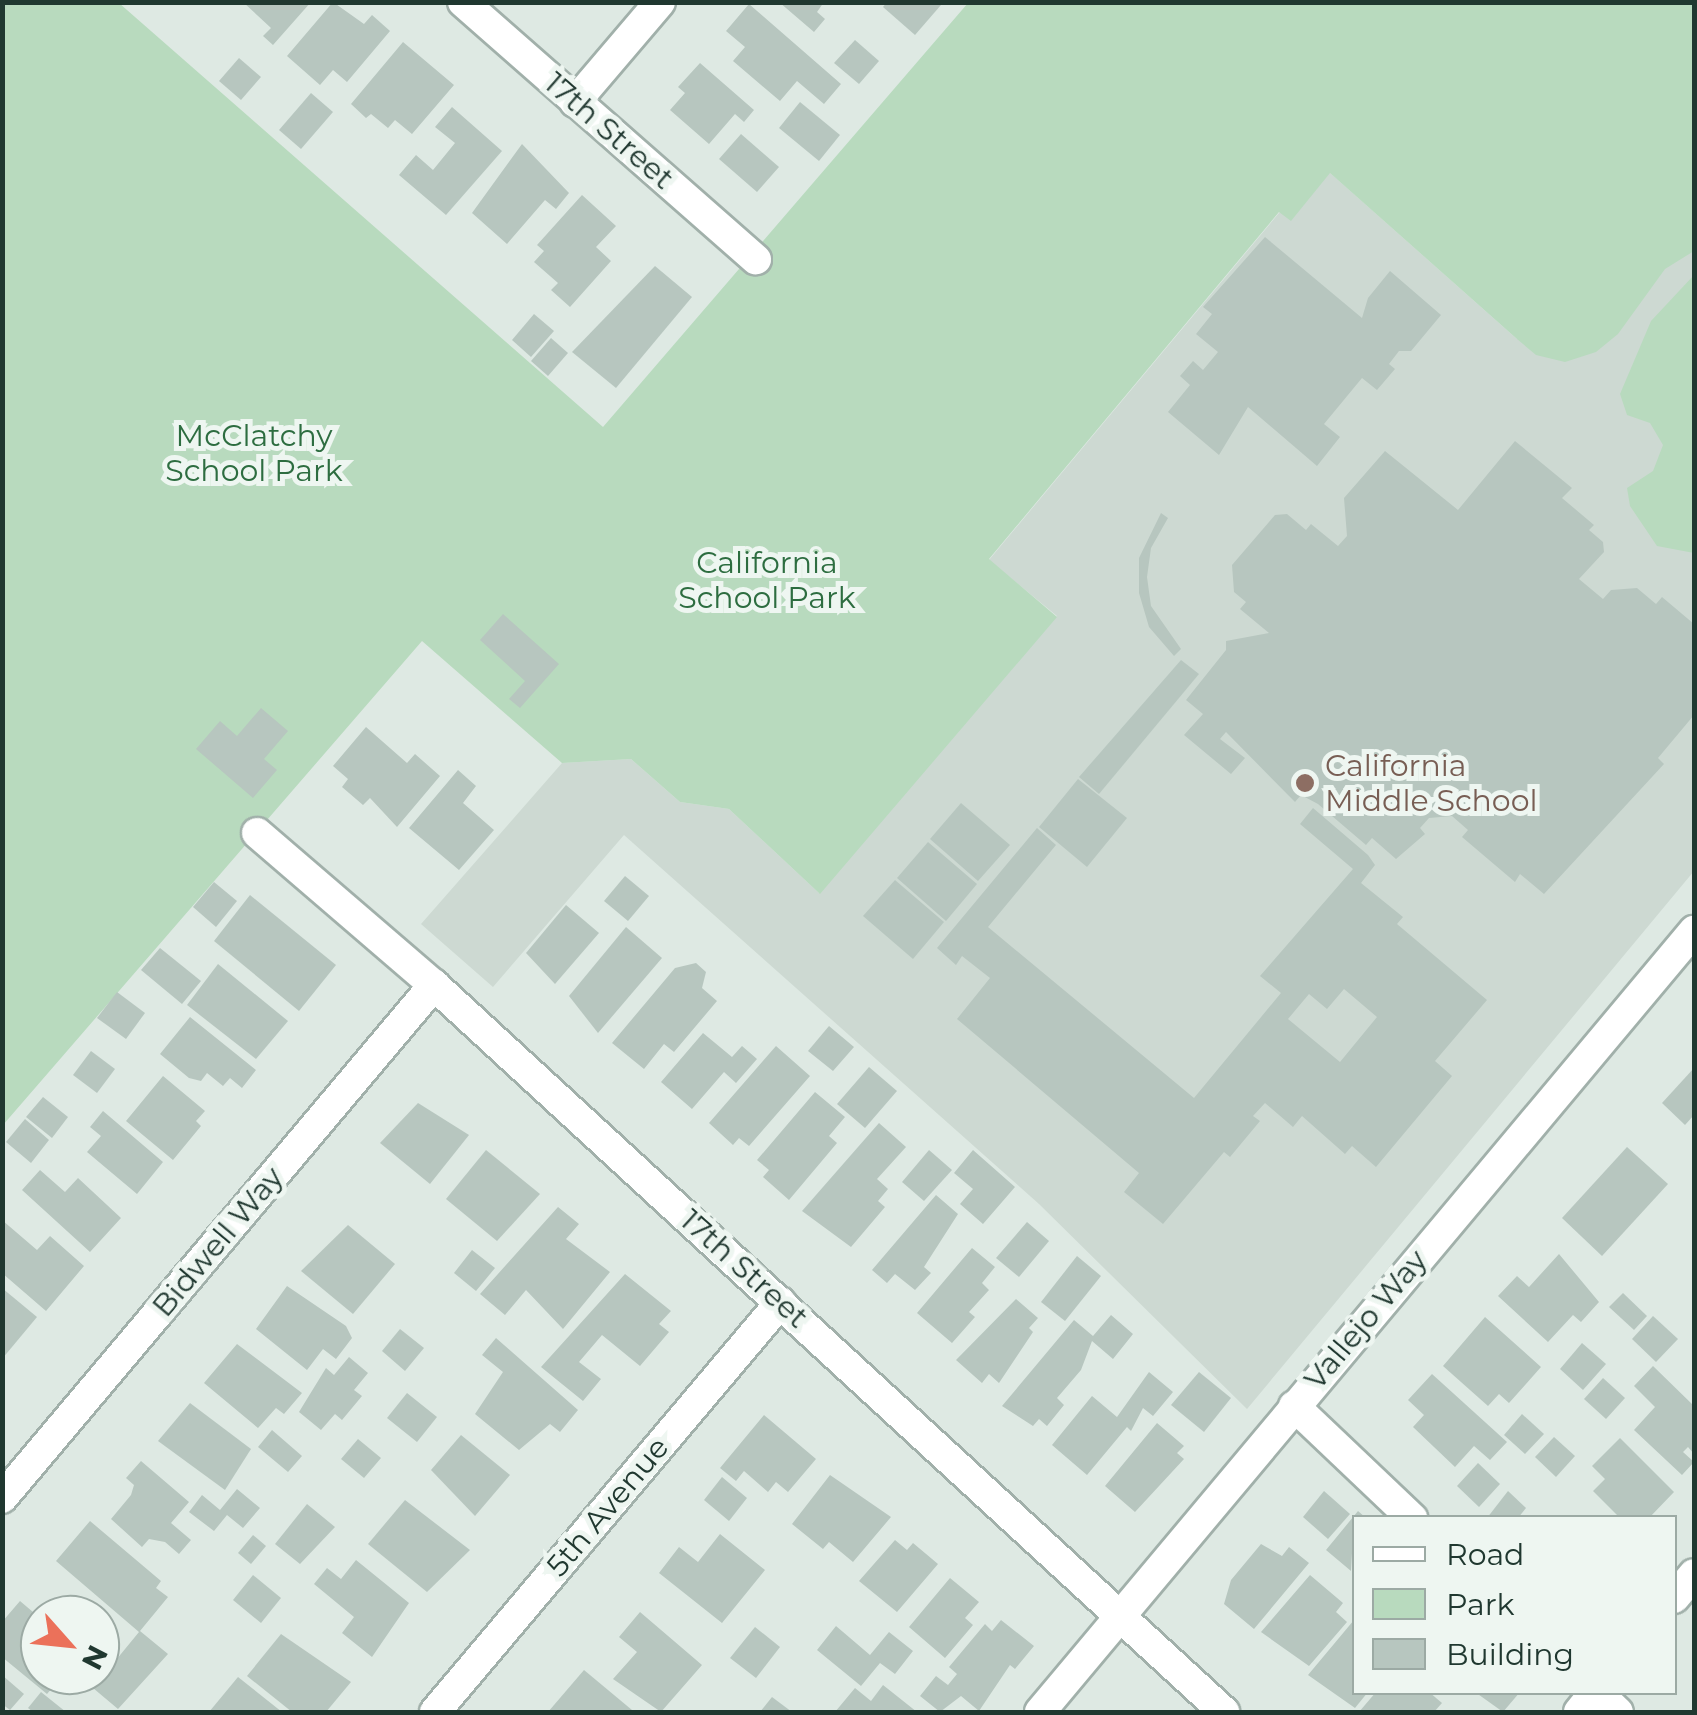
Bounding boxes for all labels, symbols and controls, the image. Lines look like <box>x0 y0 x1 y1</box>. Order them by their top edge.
street label: 17th Street <box>537 65 681 197</box>
park label: McClatchy School Park <box>165 418 343 488</box>
park label: California School Park <box>678 545 856 616</box>
place label: California Middle School <box>1325 748 1538 818</box>
marker: California Middle School <box>1294 772 1316 794</box>
street label: Bidwell Way <box>145 1160 291 1324</box>
street label: 17th Street <box>673 1202 815 1336</box>
street label: Vallejo Way <box>1297 1243 1435 1397</box>
street label: 5th Avenue <box>539 1430 677 1584</box>
legend <box>1352 1515 1677 1695</box>
text: Road <box>1446 1536 1524 1573</box>
text: Park <box>1446 1586 1515 1623</box>
north arrow <box>20 1595 120 1695</box>
text: Building <box>1446 1636 1574 1673</box>
text: N <box>75 1640 115 1676</box>

